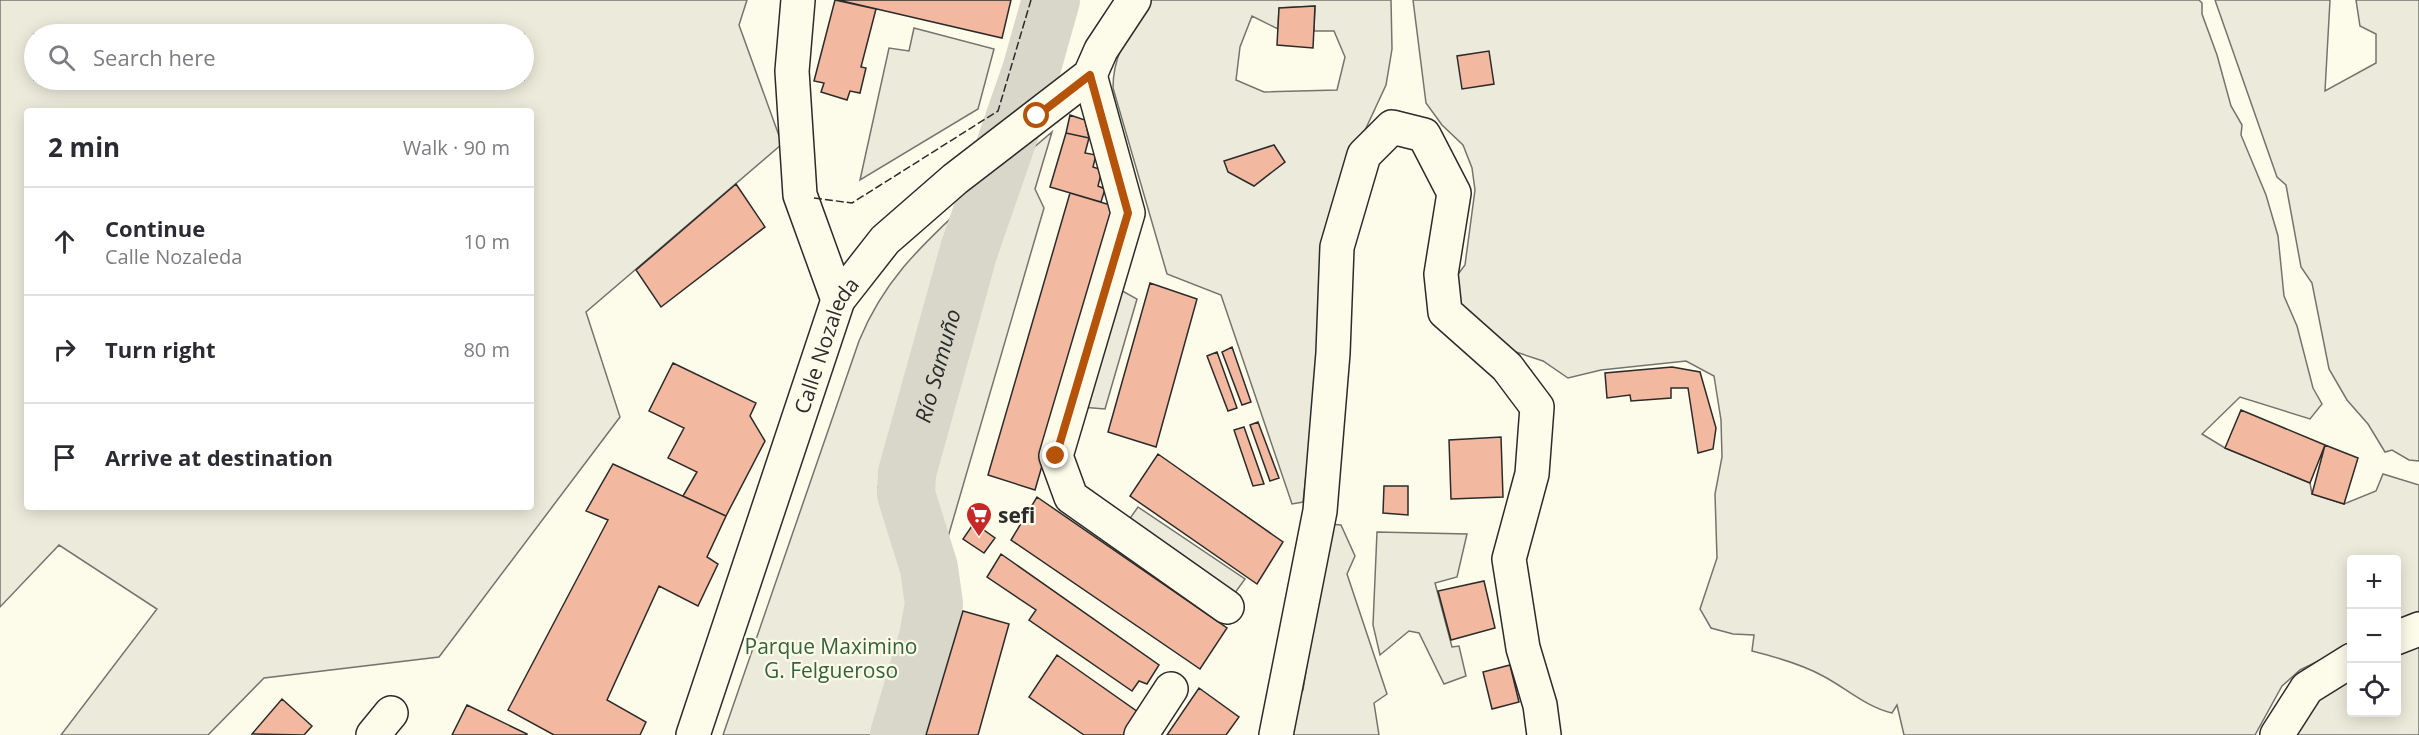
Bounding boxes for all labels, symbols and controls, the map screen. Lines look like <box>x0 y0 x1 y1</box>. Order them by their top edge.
search box <box>24 24 534 90</box>
icon: search <box>45 41 78 74</box>
text: Search here <box>93 42 216 72</box>
route start <box>1023 102 1049 128</box>
text: 2 min <box>48 129 120 165</box>
text: Walk · 90 m <box>403 134 510 161</box>
text: Continue <box>105 213 205 243</box>
icon: ahead <box>48 225 81 258</box>
text: 10 m <box>463 228 510 255</box>
text: Calle Nozaleda <box>105 243 242 270</box>
street label: Calle Nozaleda <box>787 271 865 417</box>
water label: Río Samuño <box>907 305 967 426</box>
icon: right <box>48 333 81 366</box>
text: Turn right <box>105 334 216 364</box>
text: 80 m <box>463 336 510 363</box>
icon: arrive <box>48 441 81 474</box>
text: Arrive at destination <box>105 442 333 472</box>
route end <box>1042 442 1068 468</box>
supermarket icon: sefi <box>964 500 994 538</box>
place label: sefi <box>998 501 1035 529</box>
map controls <box>2347 555 2401 717</box>
button: + <box>2347 555 2401 609</box>
button: − <box>2347 609 2401 663</box>
park label: Parque Maximino G. Felgueroso <box>745 632 917 684</box>
button: locate <box>2347 663 2401 717</box>

